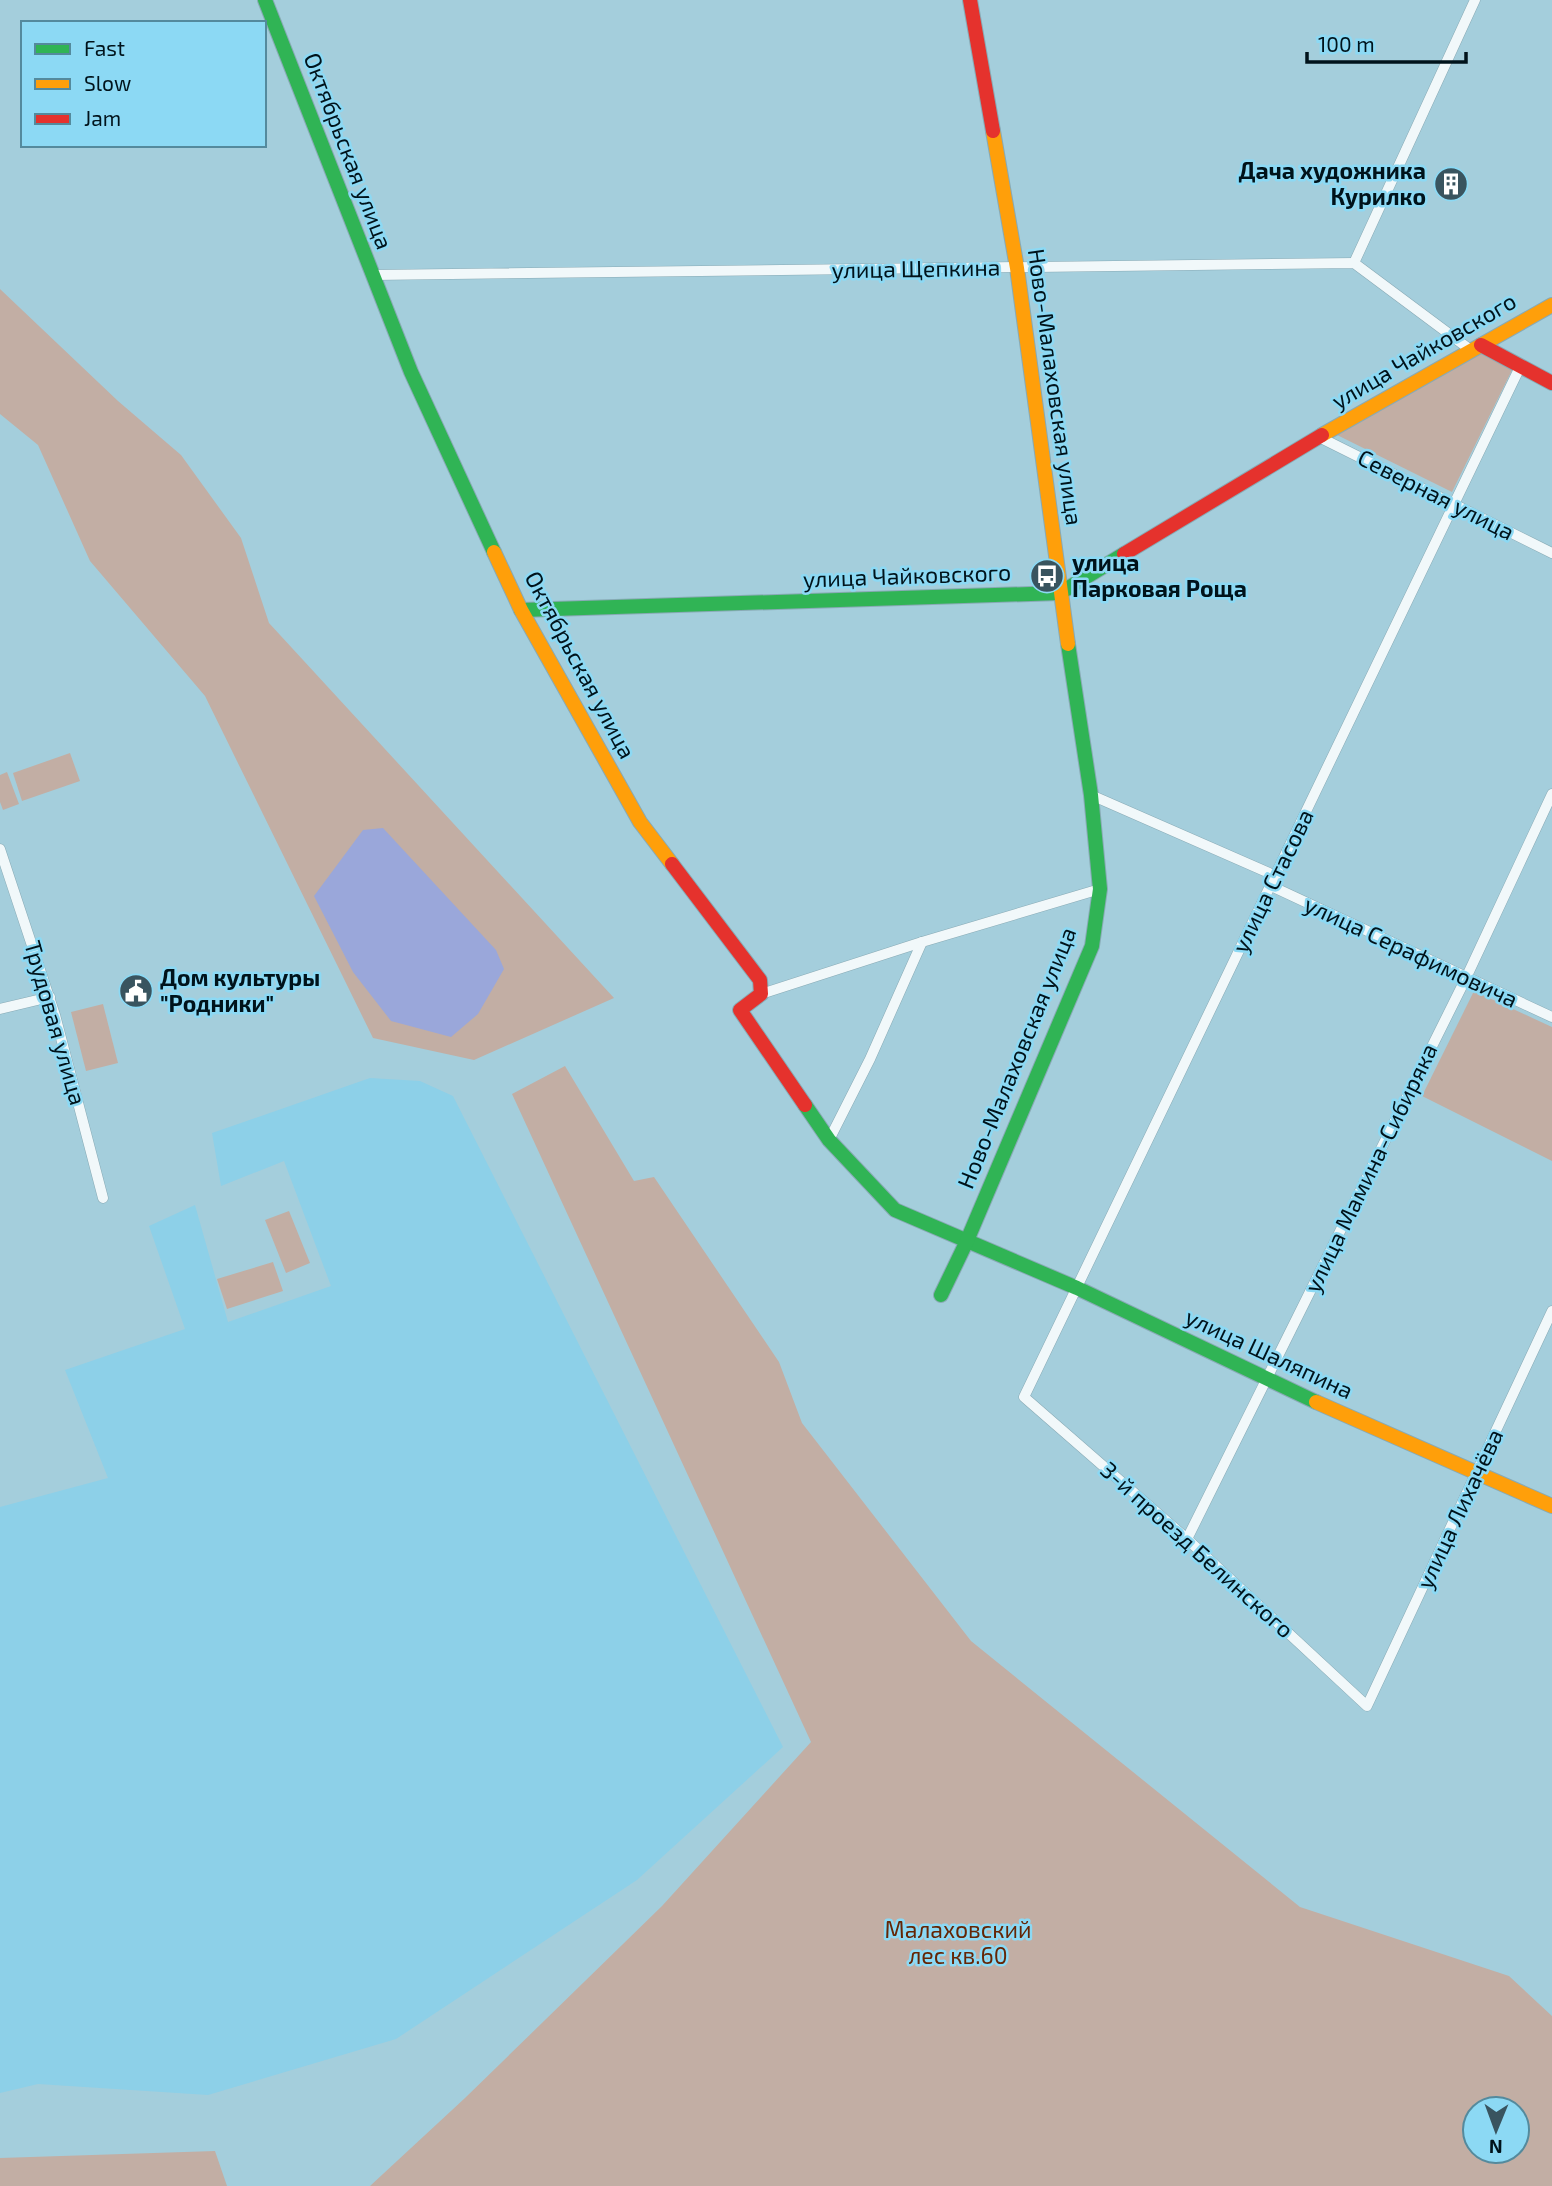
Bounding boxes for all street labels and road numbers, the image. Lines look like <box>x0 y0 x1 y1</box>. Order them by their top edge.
street label: Октябрьская улица <box>298 48 399 253</box>
street label: Ново-Малаховская улица <box>1022 247 1089 527</box>
street label: улица Щепкина <box>831 253 1001 284</box>
street label: улица Чайковского <box>1326 286 1521 415</box>
street label: Северная улица <box>1353 443 1519 546</box>
street label: улица Чайковского <box>802 557 1012 594</box>
street label: Октябрьская улица <box>519 566 642 763</box>
street label: улица Стасова <box>1225 804 1320 957</box>
street label: улица Серафимовича <box>1300 889 1523 1014</box>
street label: Ново-Малаховская улица <box>951 923 1082 1193</box>
street label: Трудовая улица <box>18 937 93 1108</box>
street label: улица Мамина-Сибиряка <box>1298 1038 1444 1297</box>
street label: улица Шаляпина <box>1181 1302 1358 1405</box>
street label: улица Лихачёва <box>1410 1424 1509 1593</box>
street label: 3-й проезд Белинского <box>1095 1455 1300 1643</box>

